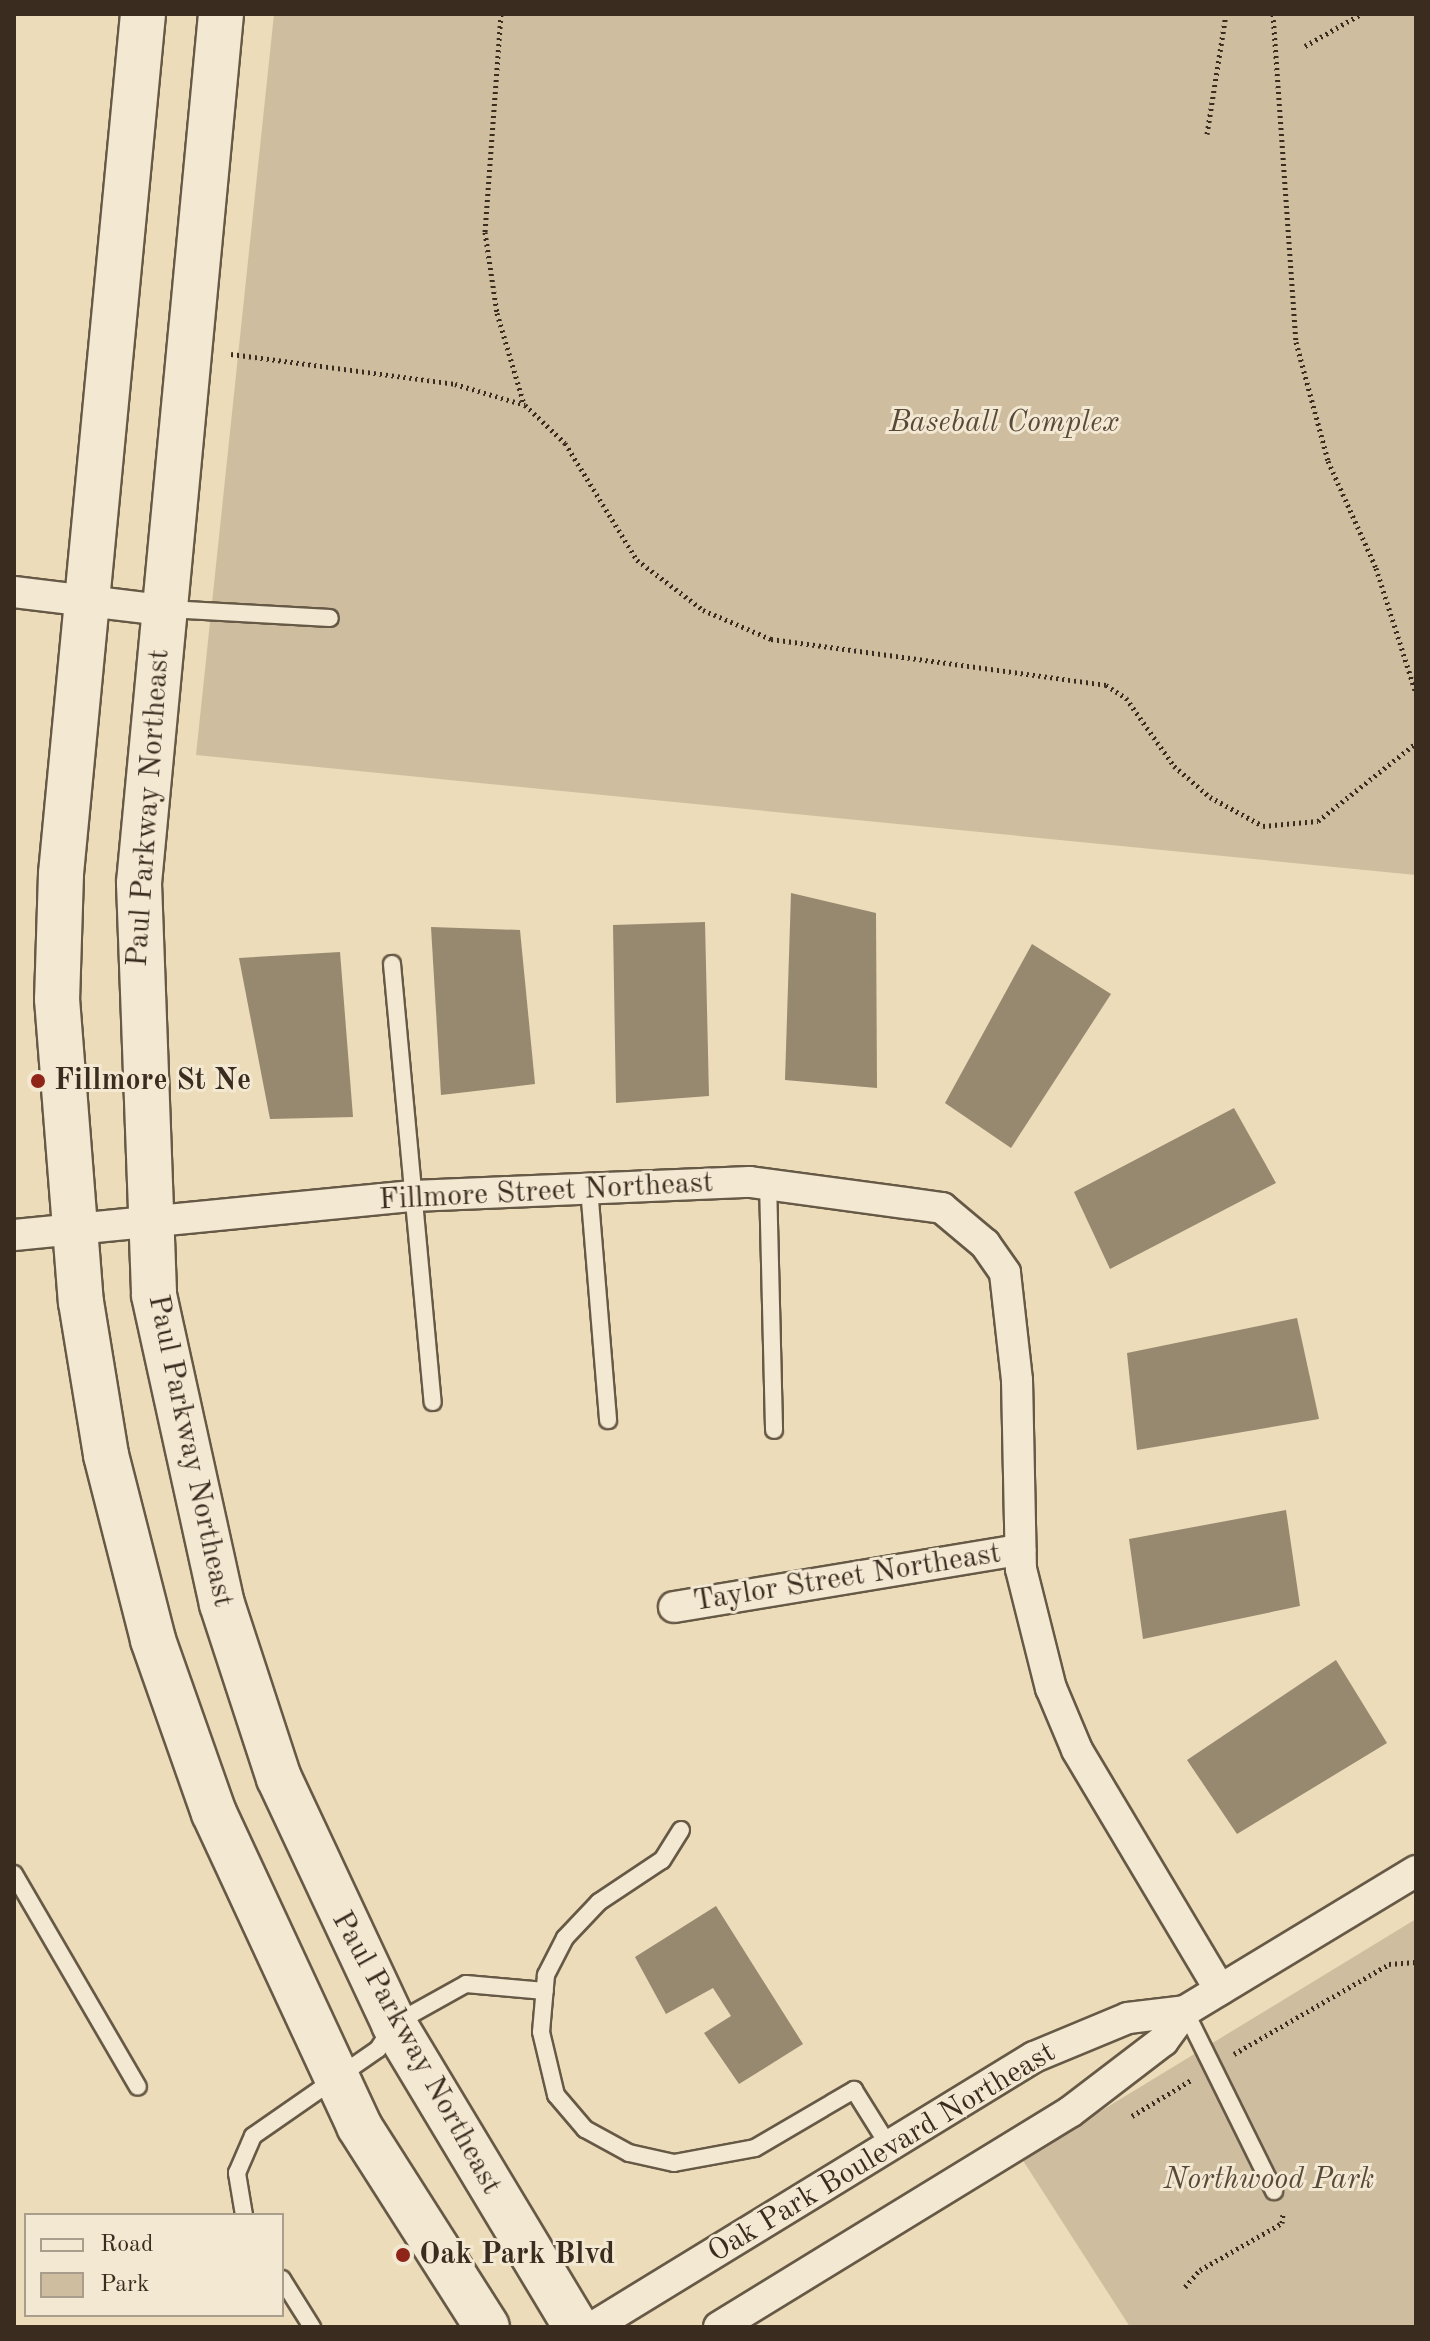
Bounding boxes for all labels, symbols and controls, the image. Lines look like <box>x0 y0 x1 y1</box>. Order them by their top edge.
park label: Baseball Complex <box>889 405 1119 441</box>
street label: Paul Parkway Northeast <box>120 648 178 968</box>
place label: Fillmore St Ne <box>54 1063 251 1099</box>
marker: Fillmore St Ne <box>29 1072 47 1090</box>
street label: Fillmore Street Northeast <box>378 1165 714 1219</box>
street label: Paul Parkway Northeast <box>139 1292 241 1610</box>
street label: Taylor Street Northeast <box>691 1536 1003 1620</box>
street label: Paul Parkway Northeast <box>323 1905 509 2201</box>
street label: Oak Park Boulevard Northeast <box>702 2035 1062 2271</box>
park label: Northwood Park <box>1164 2162 1374 2198</box>
legend <box>24 2213 284 2317</box>
text: Road <box>100 2233 153 2257</box>
place label: Oak Park Blvd <box>419 2237 615 2273</box>
marker: Oak Park Blvd <box>394 2246 412 2264</box>
text: Park <box>100 2273 149 2297</box>

